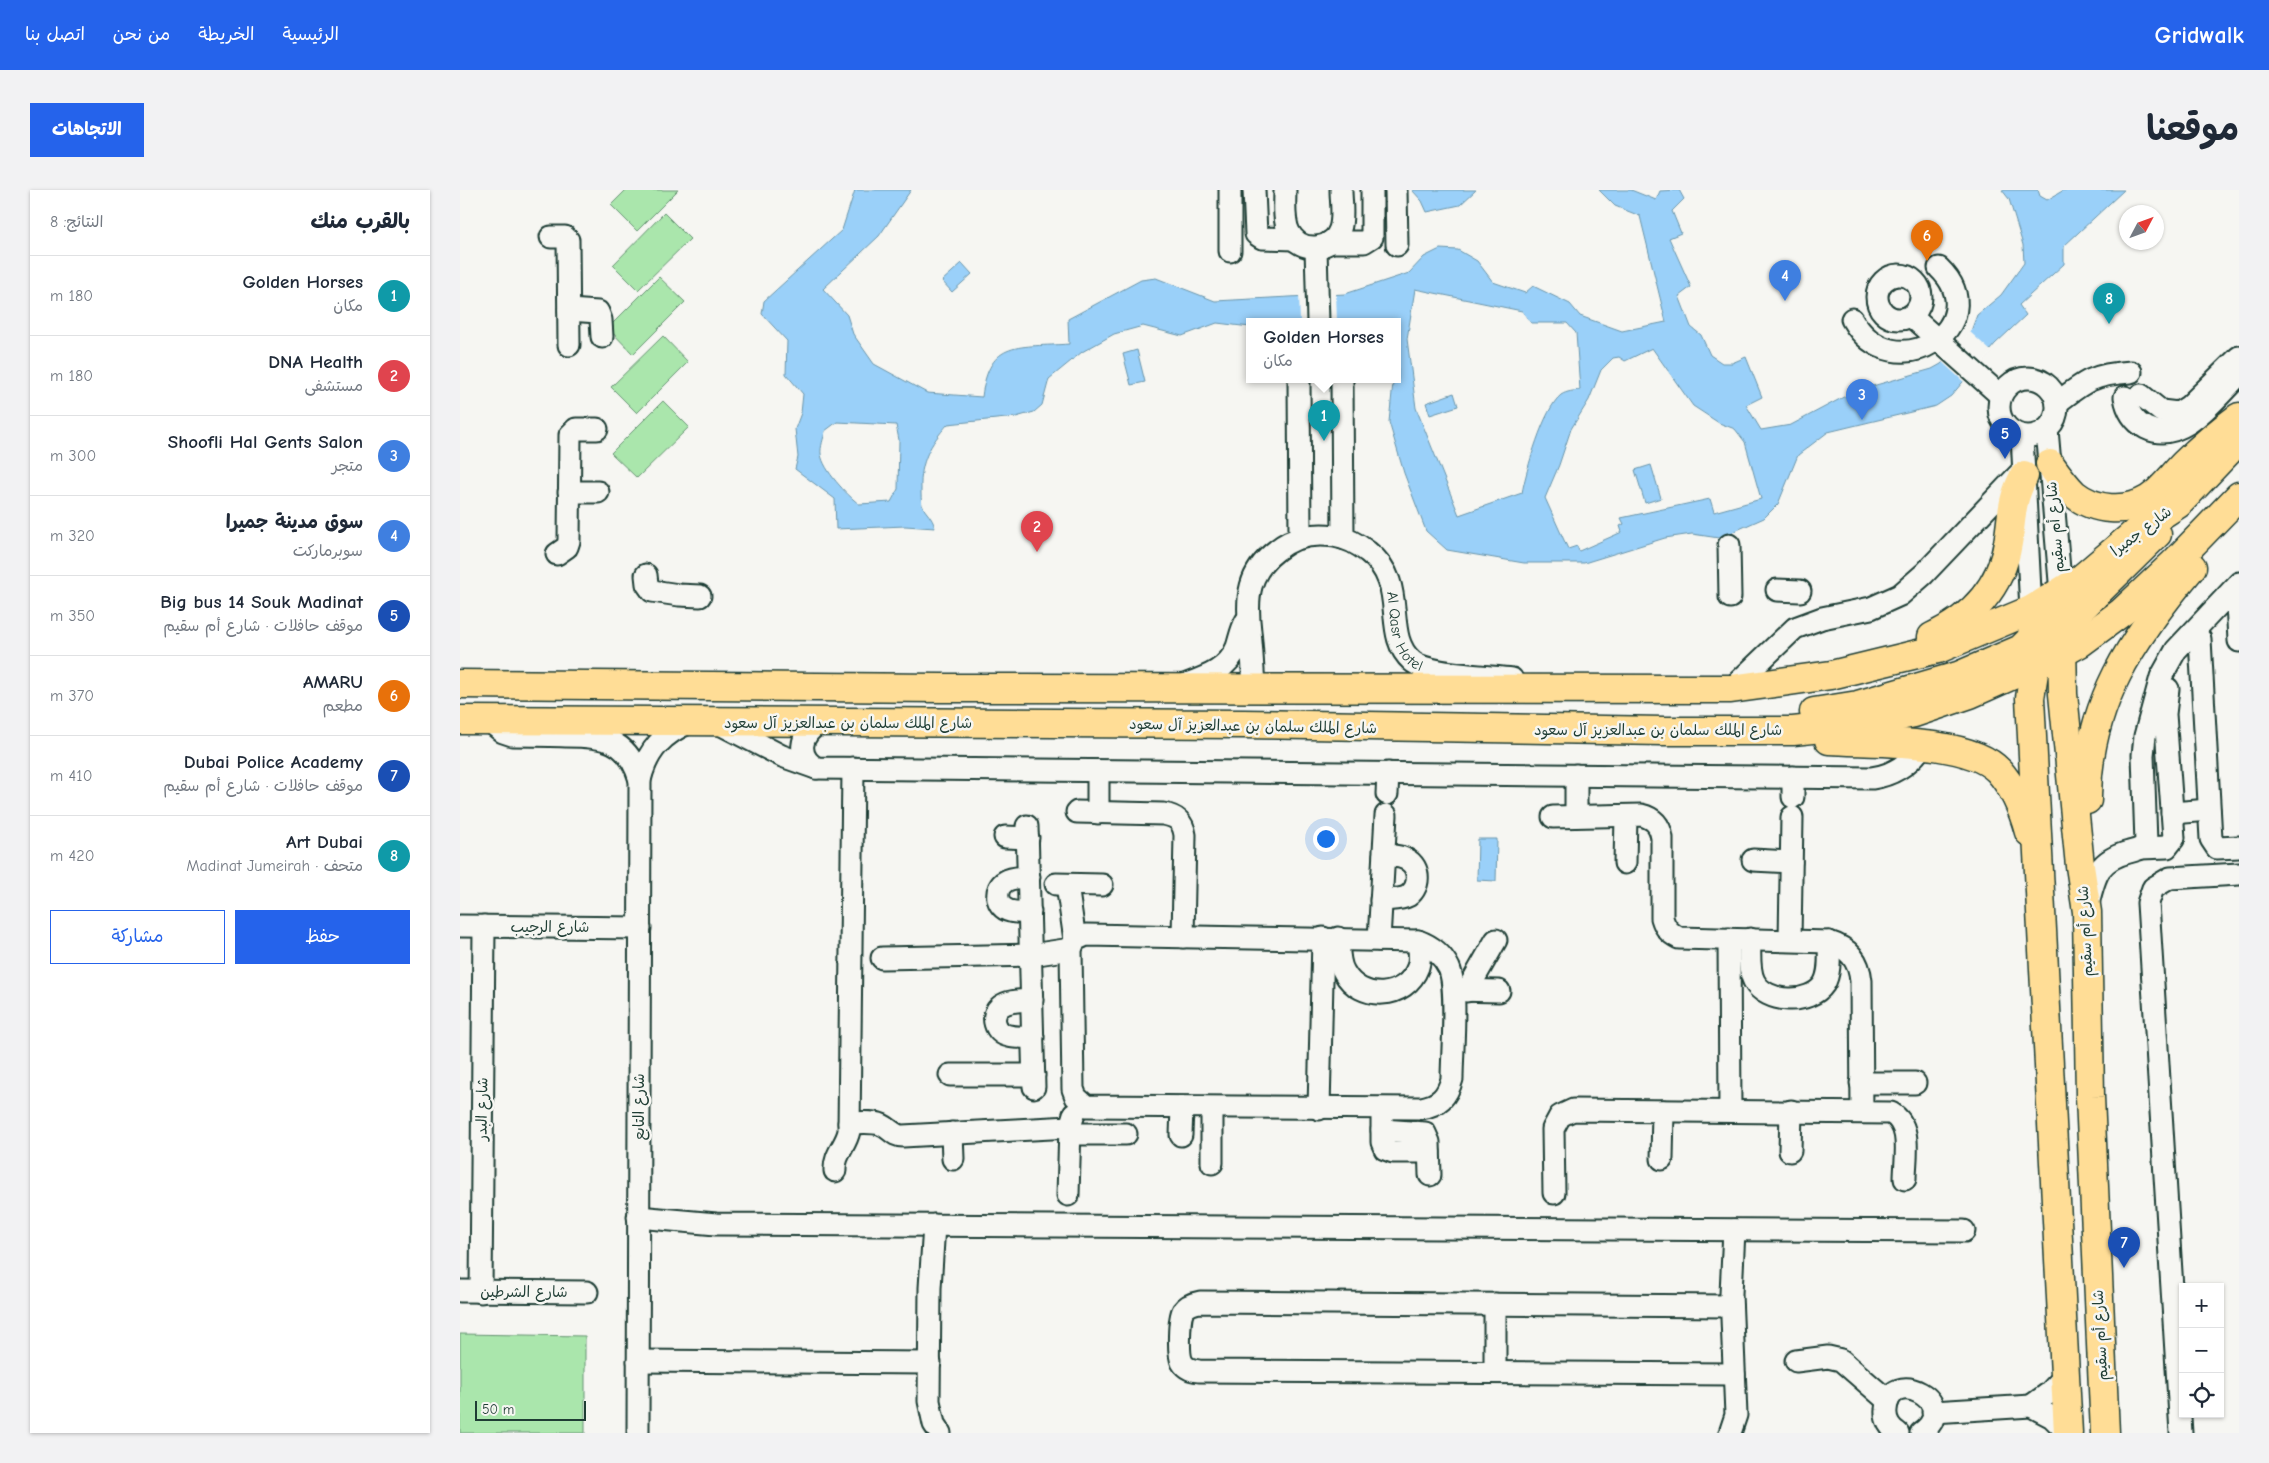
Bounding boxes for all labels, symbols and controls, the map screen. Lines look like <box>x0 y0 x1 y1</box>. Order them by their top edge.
text: Gridwalk <box>2155 21 2244 49</box>
text: اتصل بنا <box>25 24 85 45</box>
text: من نحن <box>113 24 170 45</box>
text: الخريطة <box>198 24 254 45</box>
text: الرئيسية <box>282 24 339 45</box>
button: الاتجاهات <box>30 103 144 157</box>
text: موقعنا <box>2146 108 2239 149</box>
north arrow <box>2119 205 2164 250</box>
text: بالقرب منك <box>310 209 410 233</box>
text: النتائج: 8 <box>50 213 103 231</box>
pin: 6 <box>1911 220 1943 261</box>
pin: 4 <box>1769 260 1801 301</box>
text: Golden Horses <box>242 271 363 293</box>
pin: 8 <box>2093 283 2125 324</box>
text: 180 m <box>50 287 93 305</box>
text: 1 <box>391 287 397 305</box>
text: مكان <box>333 297 363 315</box>
popup <box>1246 318 1401 383</box>
text: Golden Horses <box>1263 326 1384 348</box>
text: DNA Health <box>268 351 363 373</box>
text: مكان <box>1263 352 1293 370</box>
text: 180 m <box>50 367 93 385</box>
text: 2 <box>390 367 398 385</box>
text: مستشفى <box>304 377 363 395</box>
pin: 3 <box>1846 379 1878 420</box>
pin: 1 <box>1308 400 1340 441</box>
pin: 5 <box>1989 418 2021 459</box>
text: Shoofli Hal Gents Salon <box>168 431 363 453</box>
text: 300 m <box>50 447 96 465</box>
text: 3 <box>390 447 398 465</box>
text: متجر <box>332 457 363 475</box>
street label: شارع أم سقيم <box>2042 481 2071 573</box>
street label: شارع جميرا <box>2107 502 2176 561</box>
text: سوق مدينة جميرا <box>226 511 363 533</box>
pin: 2 <box>1021 511 1053 552</box>
text: 320 m <box>50 527 95 545</box>
text: 4 <box>390 527 398 545</box>
text: سوبرماركت <box>293 542 363 560</box>
street label: Al Qasr Hotel <box>1383 590 1426 675</box>
text: Big bus 14 Souk Madinat <box>160 591 363 613</box>
text: 350 m <box>50 607 95 625</box>
text: 5 <box>390 607 398 625</box>
text: موقف حافلات · شارع أم سقيم <box>163 617 363 635</box>
text: AMARU <box>303 671 363 693</box>
text: 370 m <box>50 687 94 705</box>
text: 6 <box>390 687 398 705</box>
text: مطعم <box>323 697 363 715</box>
street label: شارع الملك سلمان بن عبدالعزيز آل سعود <box>724 714 972 733</box>
street label: شارع الملك سلمان بن عبدالعزيز آل سعود <box>1129 715 1377 738</box>
street label: شارع الملك سلمان بن عبدالعزيز آل سعود <box>1534 721 1782 740</box>
text: Dubai Police Academy <box>184 751 363 773</box>
text: 410 m <box>50 767 92 785</box>
text: 7 <box>390 767 398 785</box>
text: موقف حافلات · شارع أم سقيم <box>163 777 363 795</box>
your location <box>1313 826 1339 852</box>
text: Art Dubai <box>286 831 363 853</box>
text: 420 m <box>50 847 94 865</box>
text: 8 <box>390 847 398 865</box>
text: متحف · Madinat Jumeirah <box>186 857 363 875</box>
street label: شارع أم سقيم <box>2074 885 2099 977</box>
button: مشاركة <box>50 910 225 964</box>
button: حفظ <box>235 910 410 964</box>
street label: شارع الرجيب <box>511 918 589 937</box>
street label: شارع التابع <box>630 1073 650 1141</box>
street label: شارع البدر <box>472 1077 493 1142</box>
pin: 7 <box>2108 1227 2140 1268</box>
street label: شارع الشرطين <box>480 1283 568 1302</box>
map controls <box>2179 1283 2224 1418</box>
button: + <box>2179 1283 2224 1328</box>
street label: شارع أم سقيم <box>2089 1289 2114 1381</box>
button: − <box>2179 1328 2224 1373</box>
button: locate <box>2179 1373 2224 1418</box>
scale bar <box>475 1398 586 1421</box>
text: 50 m <box>482 1401 514 1418</box>

